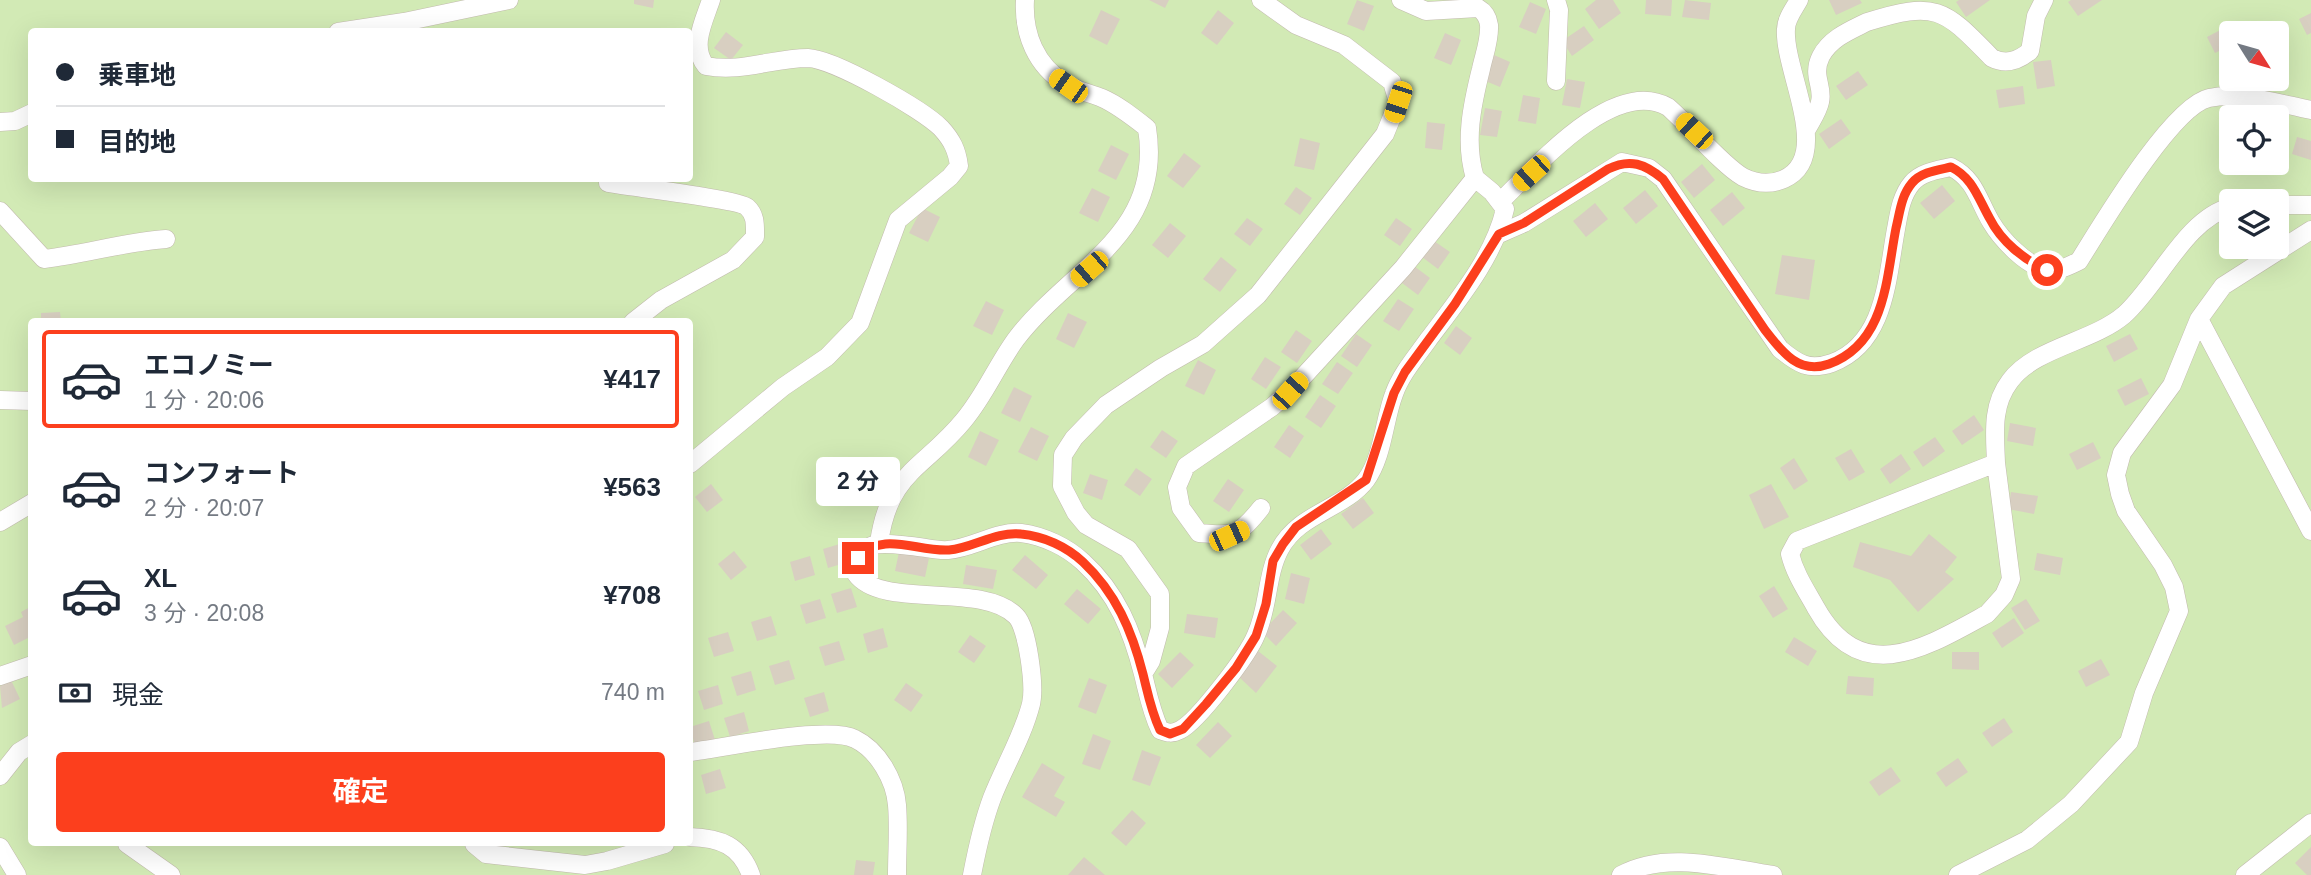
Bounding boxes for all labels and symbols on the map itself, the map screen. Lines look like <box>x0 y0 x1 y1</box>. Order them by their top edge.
north arrow <box>2219 21 2289 91</box>
car <box>1045 65 1092 107</box>
car <box>1382 79 1415 125</box>
car <box>1672 109 1717 153</box>
car <box>1509 151 1554 195</box>
car <box>1067 247 1112 291</box>
route start <box>2031 254 2063 286</box>
car <box>1269 368 1312 414</box>
callout: 2 分 <box>816 456 900 505</box>
car <box>1206 518 1253 554</box>
route end <box>842 542 874 574</box>

